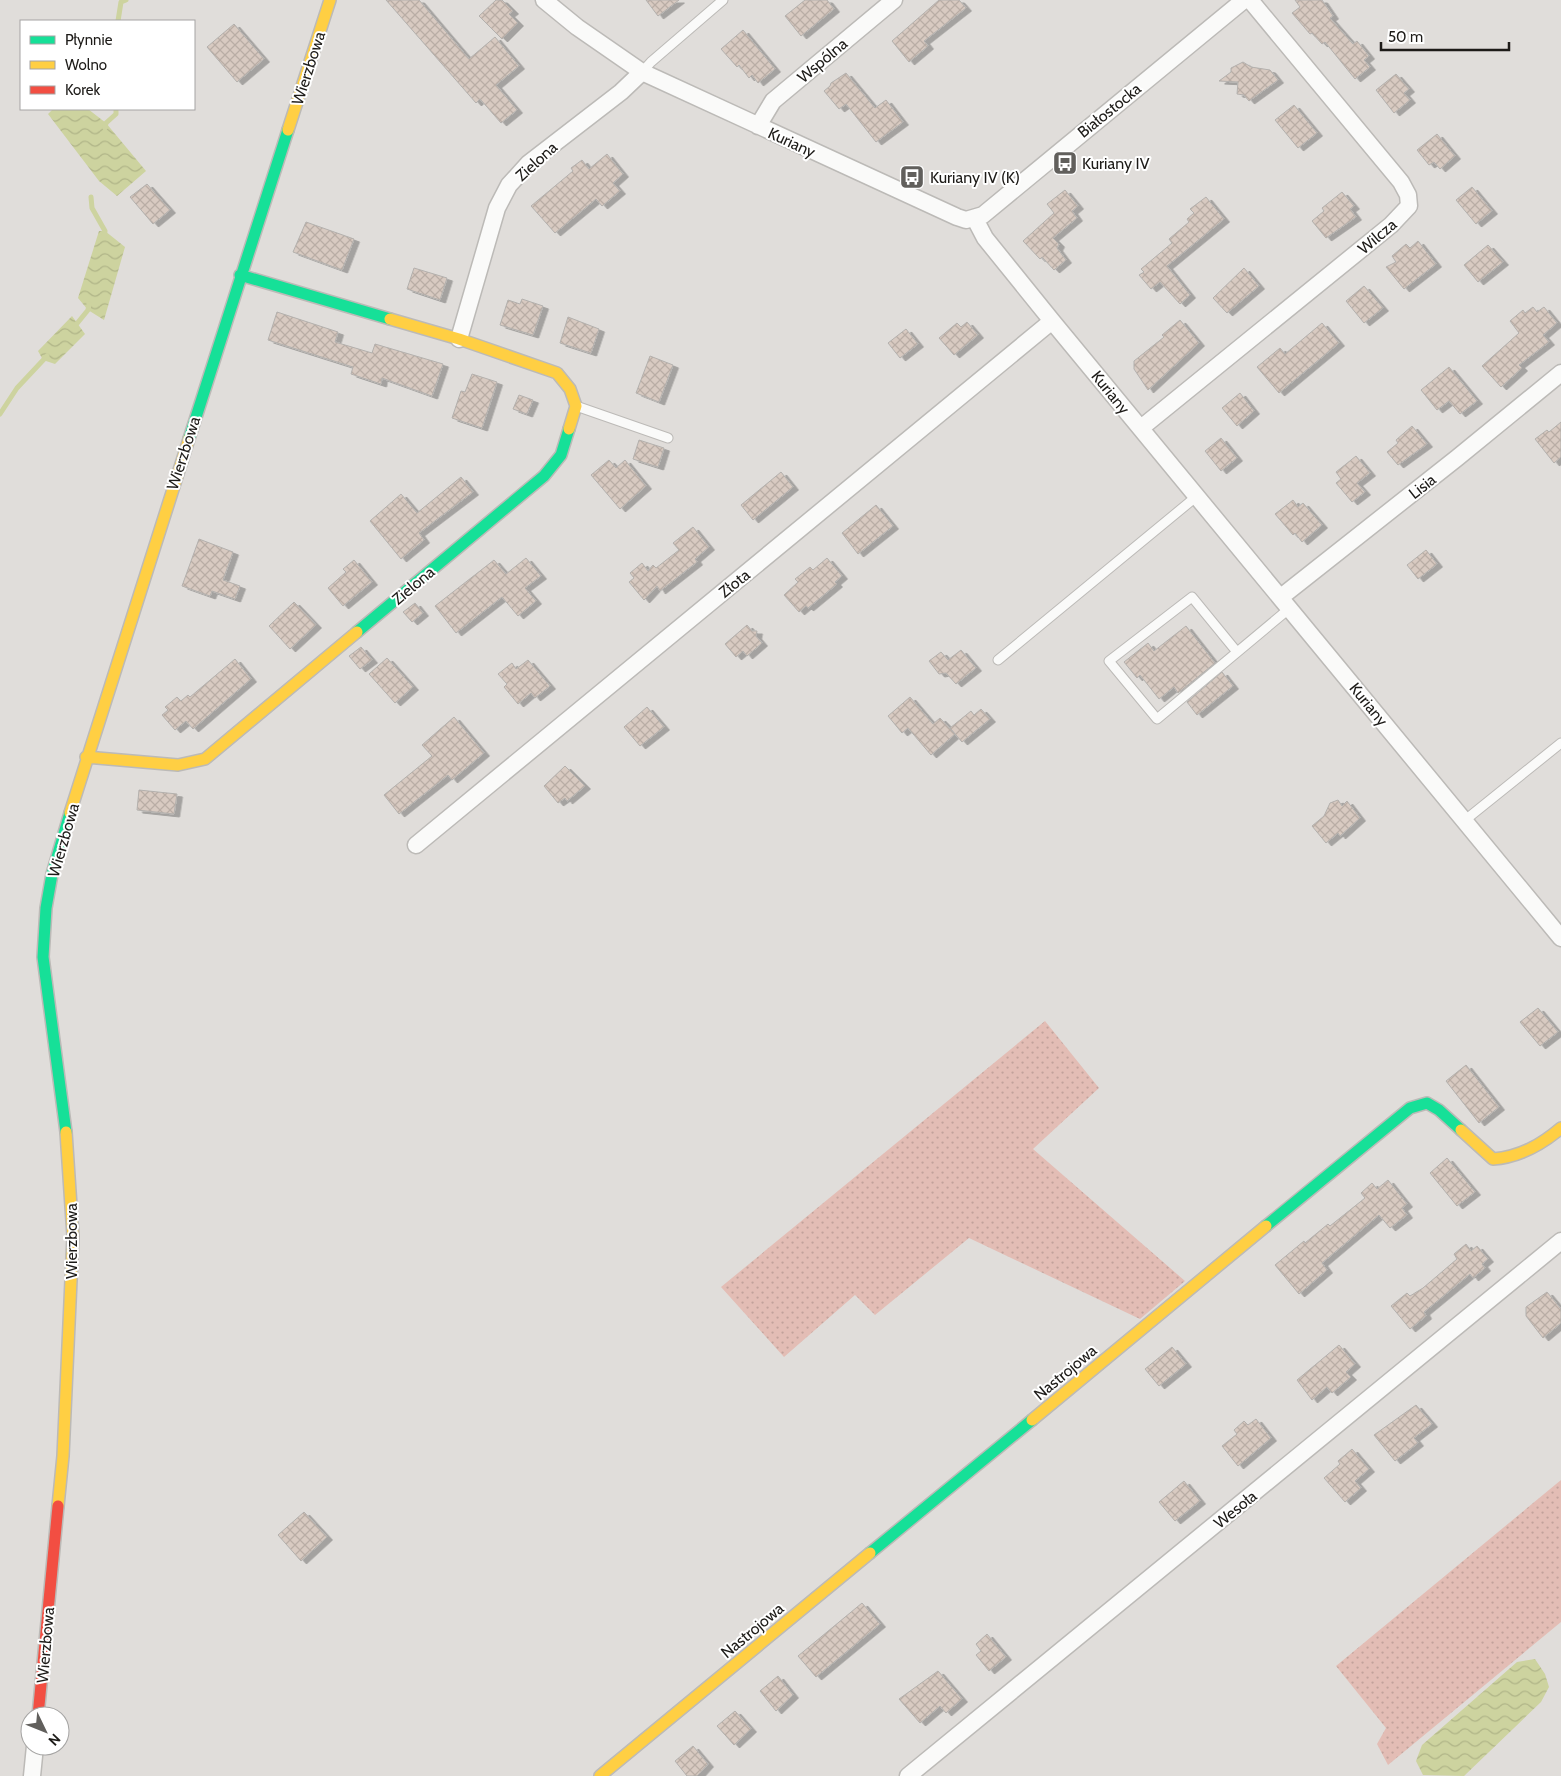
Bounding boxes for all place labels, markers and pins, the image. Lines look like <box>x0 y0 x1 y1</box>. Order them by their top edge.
bus stop icon: Kuriany IV <box>1052 150 1078 176</box>
place label: Kuriany IV <box>1082 154 1150 173</box>
bus stop icon: Kuriany IV (K) <box>899 164 925 190</box>
place label: Kuriany IV (K) <box>930 168 1020 187</box>

